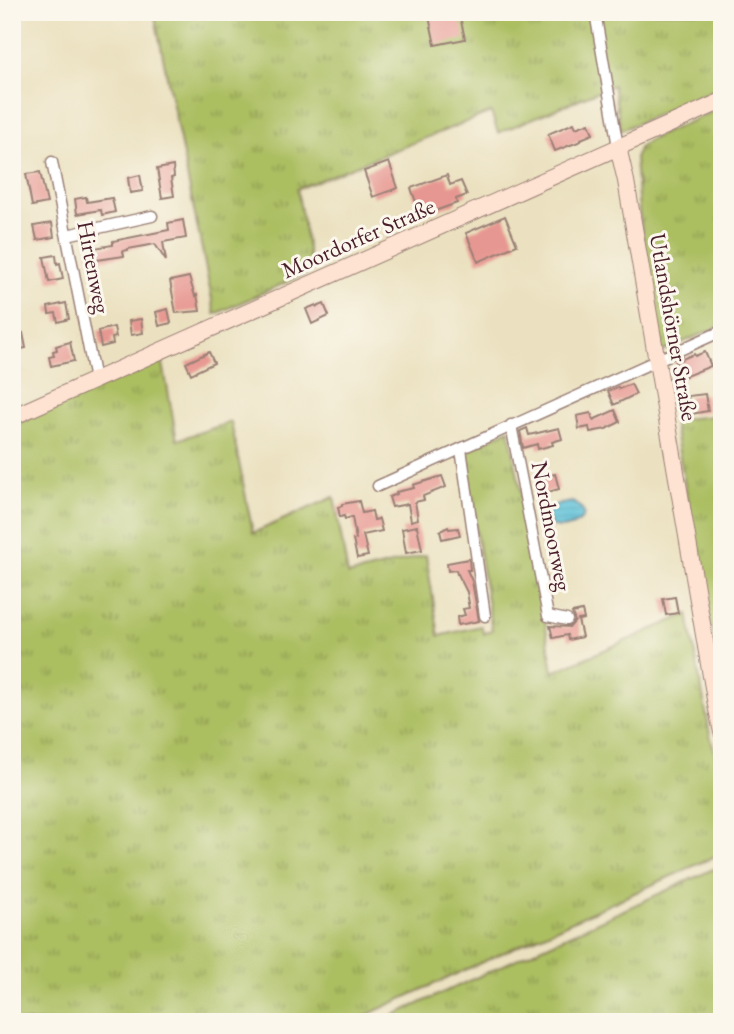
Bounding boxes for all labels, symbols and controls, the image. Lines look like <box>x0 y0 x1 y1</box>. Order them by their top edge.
street label: Moordorfer Straße <box>277 191 439 285</box>
street label: Hirtenweg <box>70 218 118 317</box>
street label: Utlandshörner Straße <box>643 231 705 423</box>
street label: Nordmoorweg <box>525 459 579 594</box>

